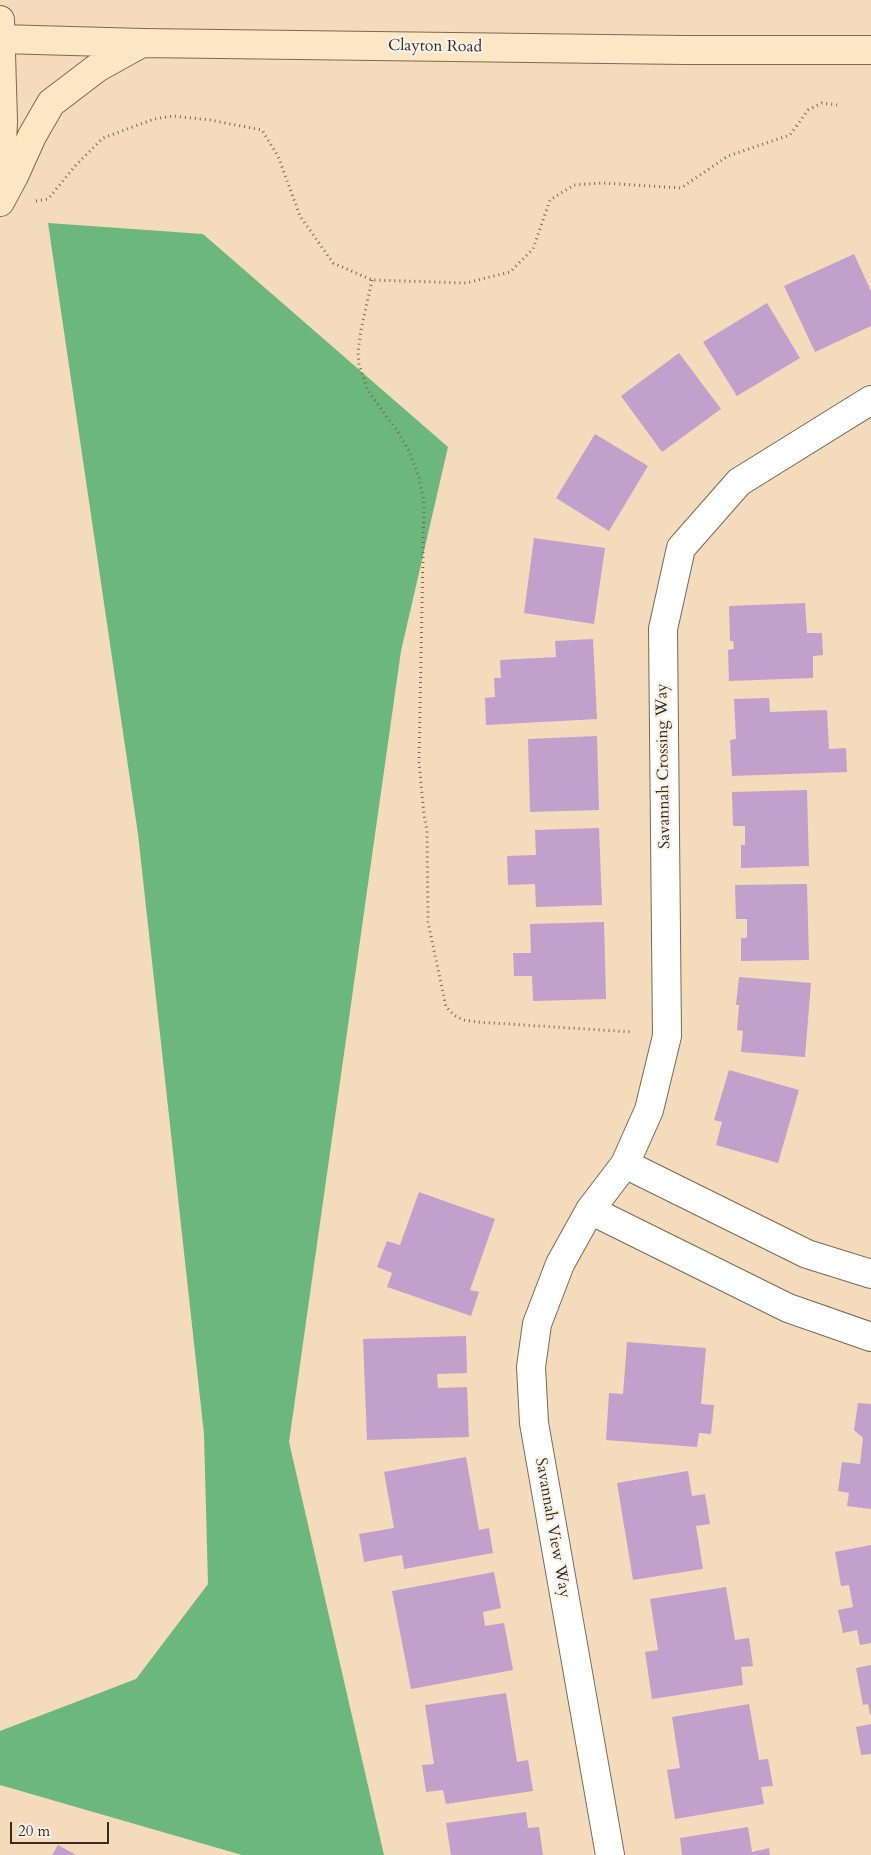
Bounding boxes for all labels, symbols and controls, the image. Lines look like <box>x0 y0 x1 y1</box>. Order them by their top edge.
street label: Clayton Road <box>388 37 482 57</box>
street label: Savannah Crossing Way <box>653 683 675 849</box>
street label: Savannah View Way <box>530 1457 574 1599</box>
scale bar <box>12 1812 111 1844</box>
text: 20 m <box>18 1821 50 1841</box>

